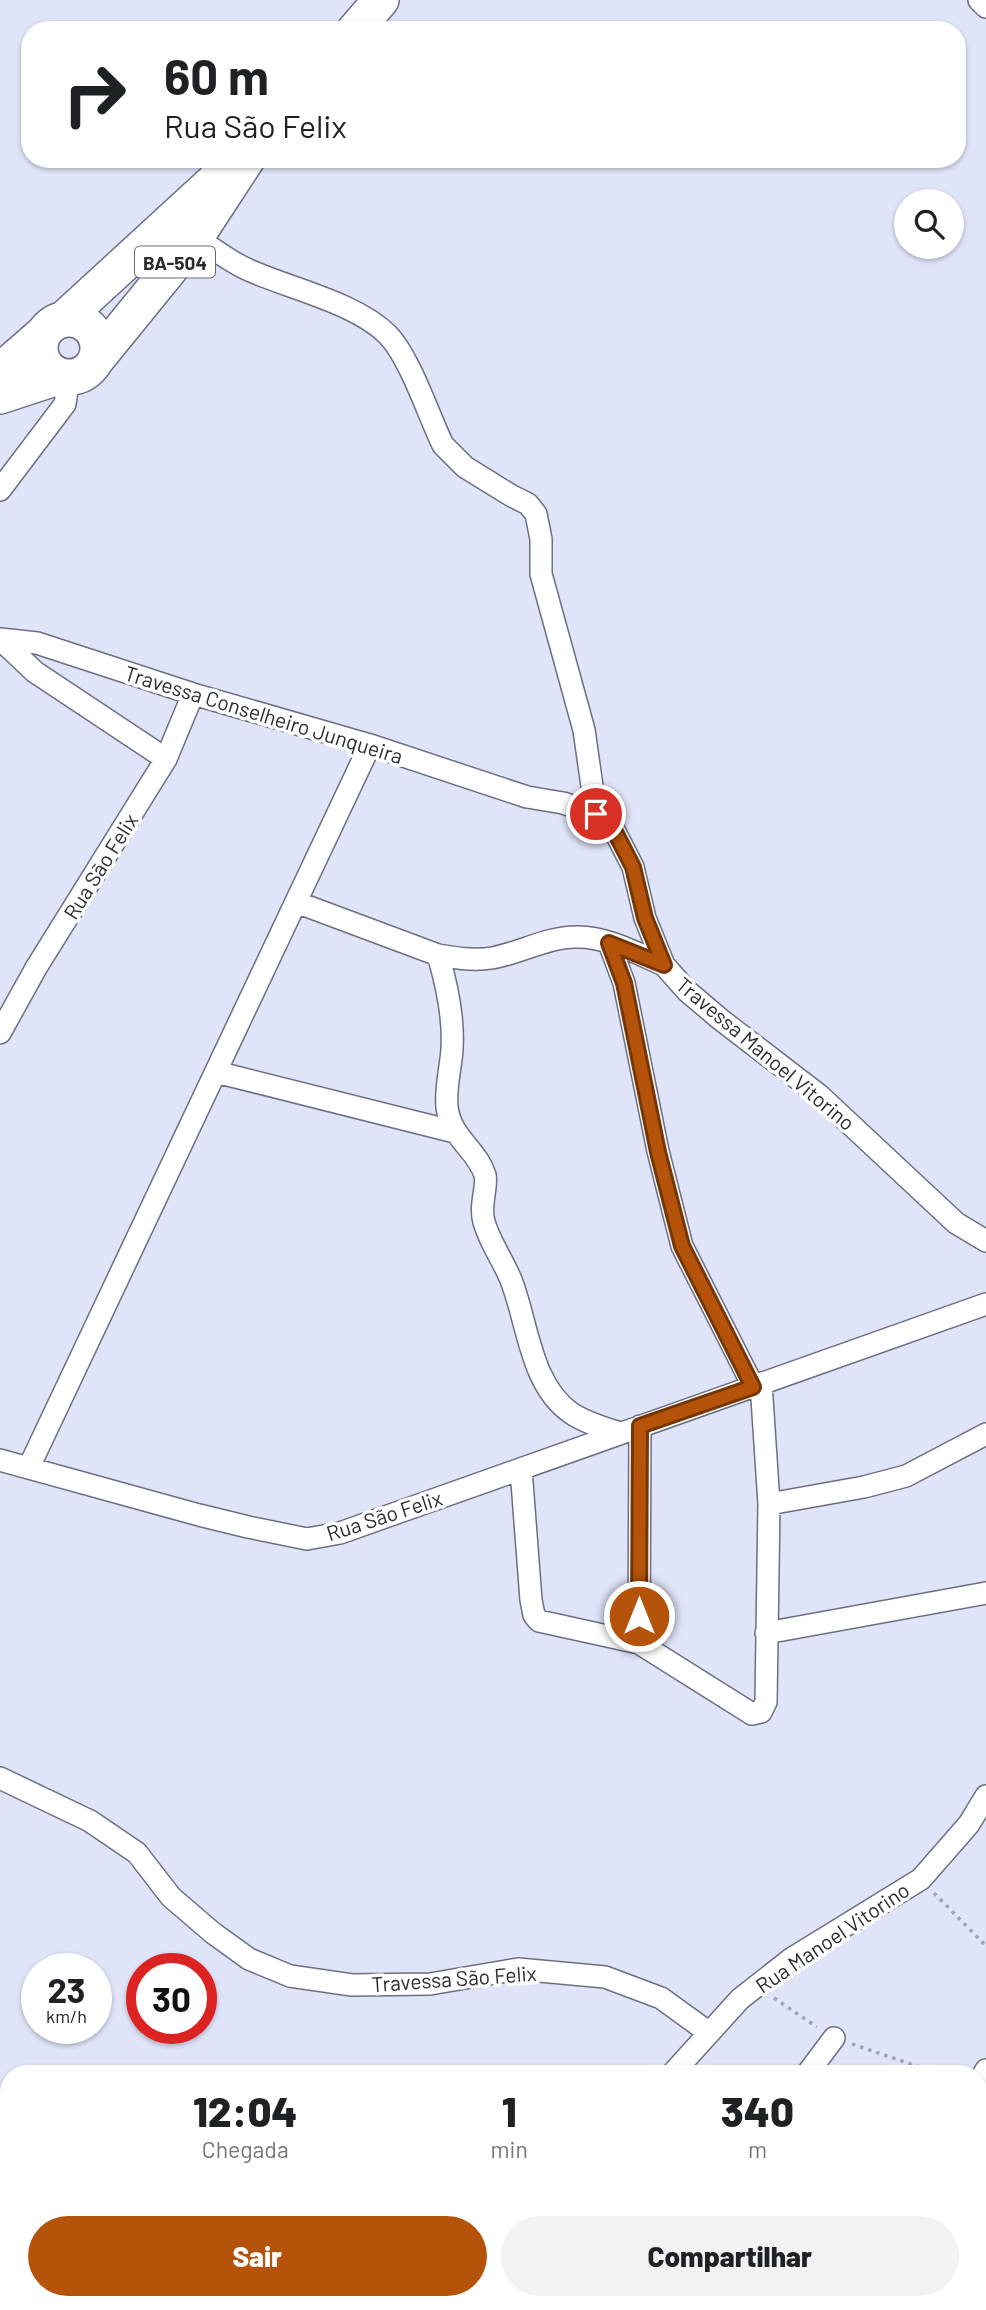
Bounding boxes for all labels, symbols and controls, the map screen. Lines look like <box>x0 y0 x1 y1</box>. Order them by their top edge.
text: 60 m <box>164 46 269 105</box>
icon: right <box>49 49 140 140</box>
text: Rua São Felix <box>164 106 347 144</box>
map controls <box>894 189 964 259</box>
button: search <box>894 189 964 259</box>
road number: BA-504 <box>135 246 215 278</box>
street label: Travessa Conselheiro Junqueira <box>122 660 406 768</box>
pin <box>566 784 626 844</box>
icon: arrive <box>577 795 615 833</box>
street label: Rua São Felix <box>58 809 142 923</box>
street label: Travessa Manoel Vitorino <box>672 971 860 1135</box>
street label: Rua São Felix <box>323 1485 445 1545</box>
position arrow <box>602 1579 676 1653</box>
street label: Rua Manoel Vitorino <box>751 1876 913 1998</box>
speed limit sign: 30 <box>126 1953 217 2044</box>
street label: Travessa São Felix <box>371 1960 537 1996</box>
text: 23 <box>47 1968 86 2010</box>
text: km/h <box>46 2005 87 2027</box>
text: 12:04 <box>193 2085 298 2135</box>
text: 1 <box>502 2085 517 2135</box>
text: 340 <box>721 2085 794 2135</box>
text: Chegada <box>202 2135 289 2163</box>
text: min <box>491 2135 528 2163</box>
text: m <box>748 2135 767 2163</box>
button: Sair <box>28 2216 487 2296</box>
button: Compartilhar <box>501 2216 959 2296</box>

